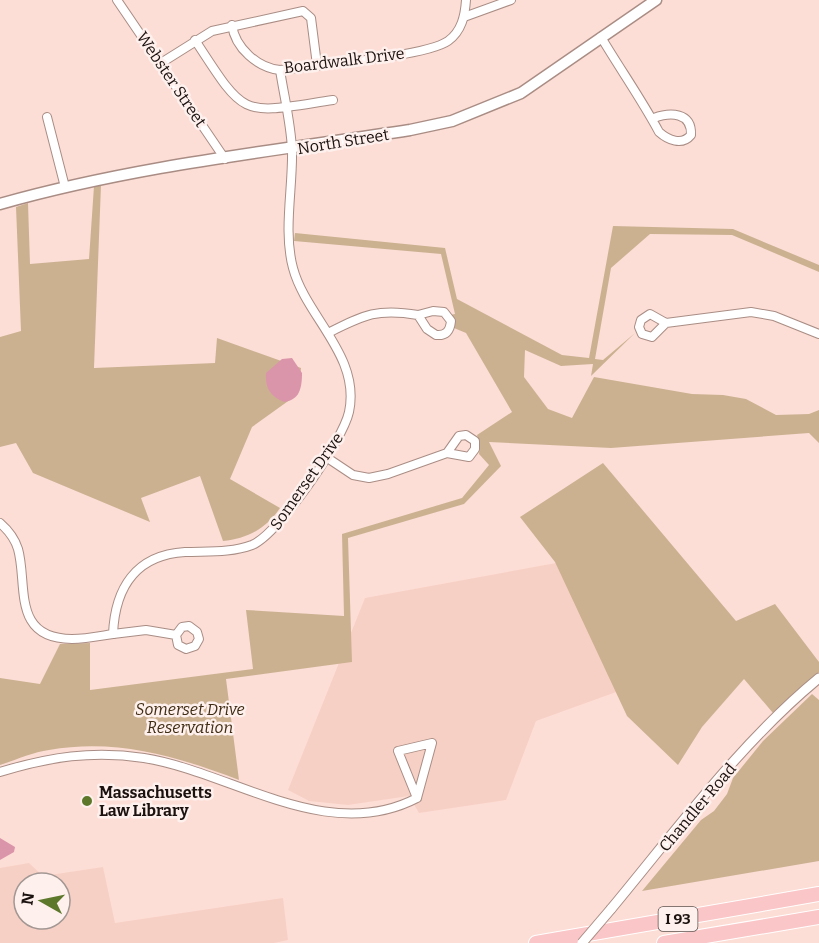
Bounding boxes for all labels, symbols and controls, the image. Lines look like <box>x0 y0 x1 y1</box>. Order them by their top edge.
street label: Webster Street <box>133 28 211 131</box>
street label: Boardwalk Drive <box>283 44 406 77</box>
street label: North Street <box>296 125 391 158</box>
street label: Somerset Drive <box>266 429 347 534</box>
park label: Somerset Drive Reservation <box>135 700 245 737</box>
street label: Chandler Road <box>655 759 740 855</box>
place label: Massachusetts Law Library <box>99 783 212 820</box>
marker: Massachusetts Law Library <box>80 794 94 808</box>
north arrow <box>12 871 72 931</box>
text: N <box>17 891 38 906</box>
road number: I 93 <box>658 907 698 931</box>

